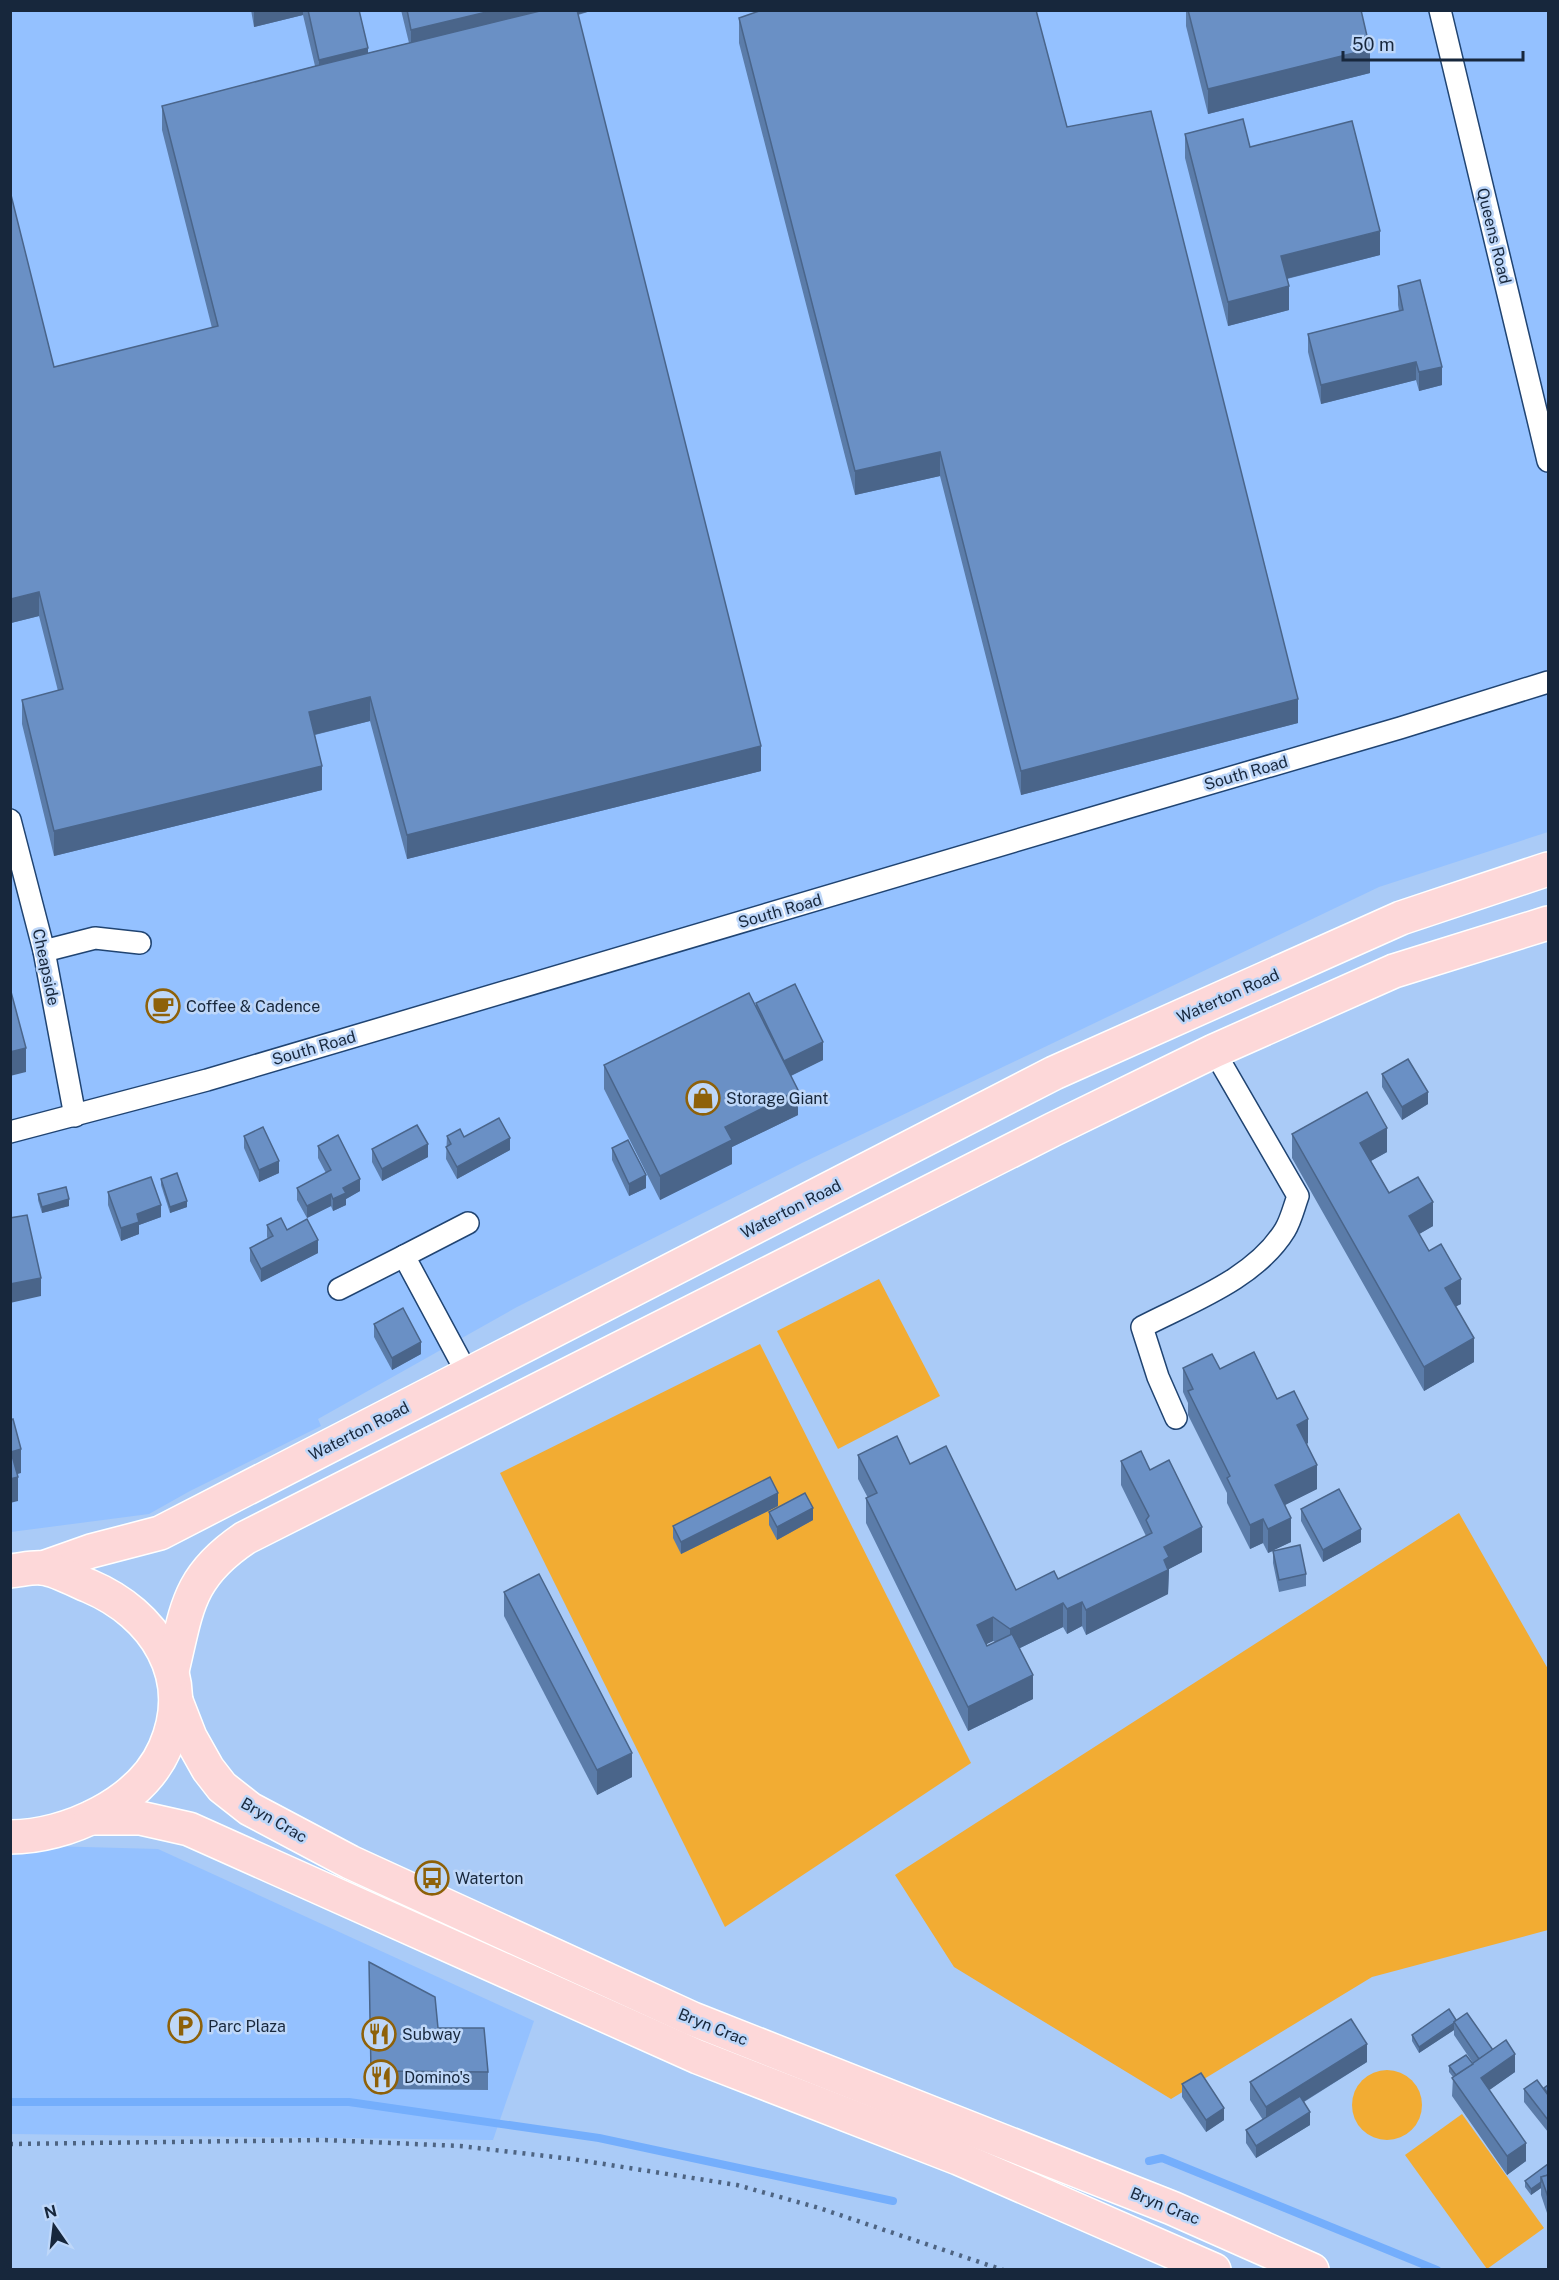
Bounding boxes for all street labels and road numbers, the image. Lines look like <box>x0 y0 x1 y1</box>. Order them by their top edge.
street label: Queens Road <box>1473 186 1515 286</box>
street label: South Road <box>1202 752 1290 794</box>
street label: South Road <box>736 890 824 932</box>
street label: Cheapside <box>29 927 63 1007</box>
street label: Waterton Road <box>1174 965 1282 1027</box>
street label: South Road <box>270 1027 358 1069</box>
street label: Waterton Road <box>738 1176 844 1242</box>
street label: Waterton Road <box>306 1398 412 1464</box>
street label: Bryn Crac <box>237 1793 311 1847</box>
street label: Bryn Crac <box>675 2004 751 2050</box>
street label: Bryn Crac <box>1127 2183 1203 2229</box>

